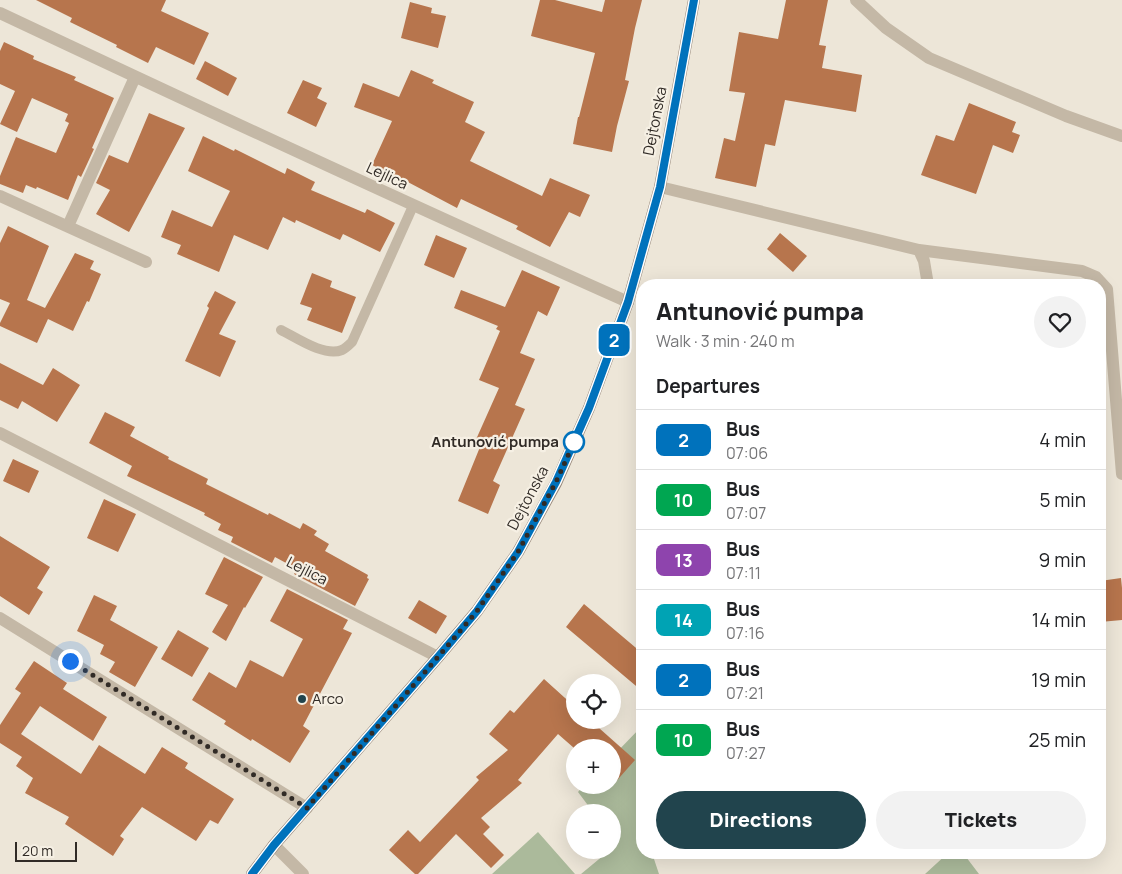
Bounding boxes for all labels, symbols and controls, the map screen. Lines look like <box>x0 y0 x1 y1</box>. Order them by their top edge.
street label: Dejtonska <box>638 85 671 157</box>
street label: Lejlica <box>363 157 411 194</box>
text: Antunović pumpa <box>656 294 864 327</box>
button: heart <box>1034 296 1086 348</box>
line badge: 2 <box>598 324 630 356</box>
text: 2 <box>609 328 619 352</box>
text: Walk · 3 min · 240 m <box>656 330 794 352</box>
text: Departures <box>656 373 760 399</box>
text: Bus <box>726 416 760 442</box>
text: 4 min <box>1039 427 1086 453</box>
text: 2 <box>678 428 689 452</box>
place label: Antunović pumpa <box>431 431 559 452</box>
marker: Antunović pumpa <box>563 431 585 453</box>
text: 07:06 <box>726 442 768 464</box>
street label: Dejtonska <box>502 462 553 533</box>
text: Bus <box>726 476 760 502</box>
text: 5 min <box>1039 487 1086 513</box>
text: 10 <box>674 488 693 512</box>
text: 07:07 <box>726 502 766 524</box>
text: Bus <box>726 536 760 562</box>
text: 9 min <box>1039 547 1086 573</box>
text: 13 <box>674 548 693 572</box>
street label: Lejlica <box>283 551 331 590</box>
text: 07:11 <box>726 562 761 584</box>
text: Bus <box>726 596 760 622</box>
text: 14 min <box>1032 607 1086 633</box>
text: 14 <box>674 608 693 632</box>
text: 07:16 <box>726 622 765 644</box>
your location <box>58 649 83 674</box>
text: Bus <box>726 656 760 682</box>
text: 19 min <box>1031 667 1086 693</box>
text: 2 <box>678 668 689 692</box>
map controls <box>566 674 621 859</box>
button: locate <box>566 674 621 729</box>
text: 07:21 <box>726 682 764 704</box>
place label: Arco <box>312 688 344 709</box>
marker: Arco <box>296 693 308 705</box>
text: Bus <box>726 716 760 742</box>
text: 25 min <box>1029 727 1086 753</box>
text: 10 <box>674 728 693 752</box>
button: + <box>566 739 621 794</box>
text: 07:27 <box>726 742 766 764</box>
button: Directions <box>656 791 866 849</box>
button: Tickets <box>876 791 1086 849</box>
button: − <box>566 804 621 859</box>
scale bar <box>15 839 78 862</box>
text: 20 m <box>22 841 53 860</box>

